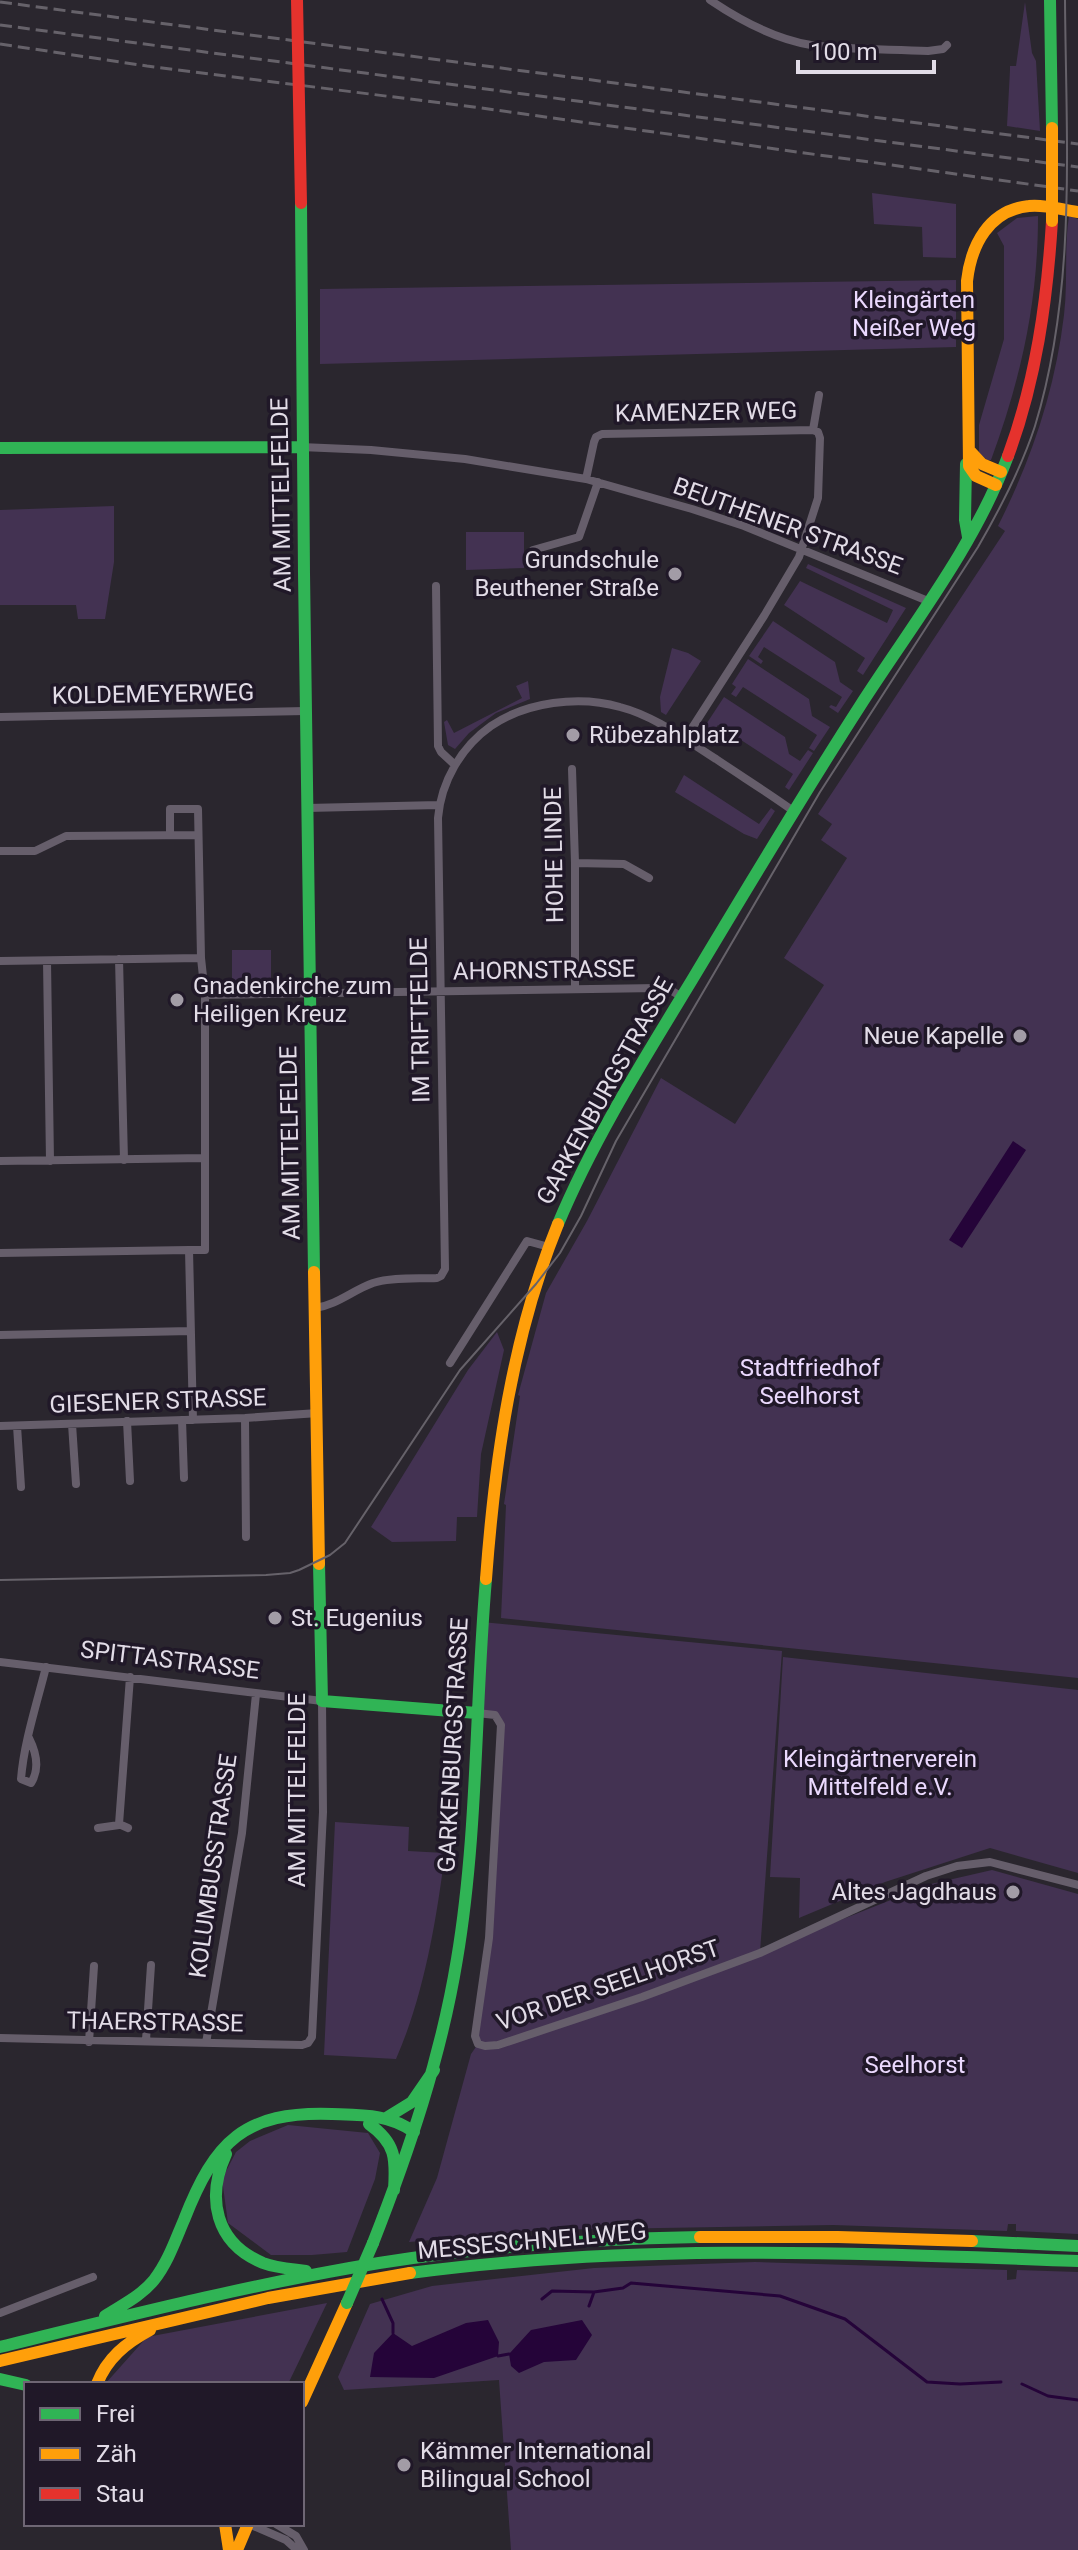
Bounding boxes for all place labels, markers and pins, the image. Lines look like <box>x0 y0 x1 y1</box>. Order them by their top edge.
place label: Grundschule Beuthener Straße <box>474 546 659 602</box>
marker: Grundschule Beuthener Straße <box>666 565 684 583</box>
place label: Rübezahlplatz <box>589 721 739 749</box>
marker: Rübezahlplatz <box>564 726 582 744</box>
place label: Gnadenkirche zum Heiligen Kreuz <box>193 972 392 1028</box>
marker: Gnadenkirche zum Heiligen Kreuz <box>168 991 186 1009</box>
place label: Neue Kapelle <box>864 1022 1004 1050</box>
marker: Neue Kapelle <box>1011 1027 1029 1045</box>
place label: St. Eugenius <box>291 1604 423 1632</box>
marker: St. Eugenius <box>266 1609 284 1627</box>
place label: Altes Jagdhaus <box>831 1878 997 1906</box>
marker: Altes Jagdhaus <box>1004 1883 1022 1901</box>
place label: Kämmer International Bilingual School <box>420 2437 651 2493</box>
marker: Kämmer International Bilingual School <box>395 2456 413 2474</box>

